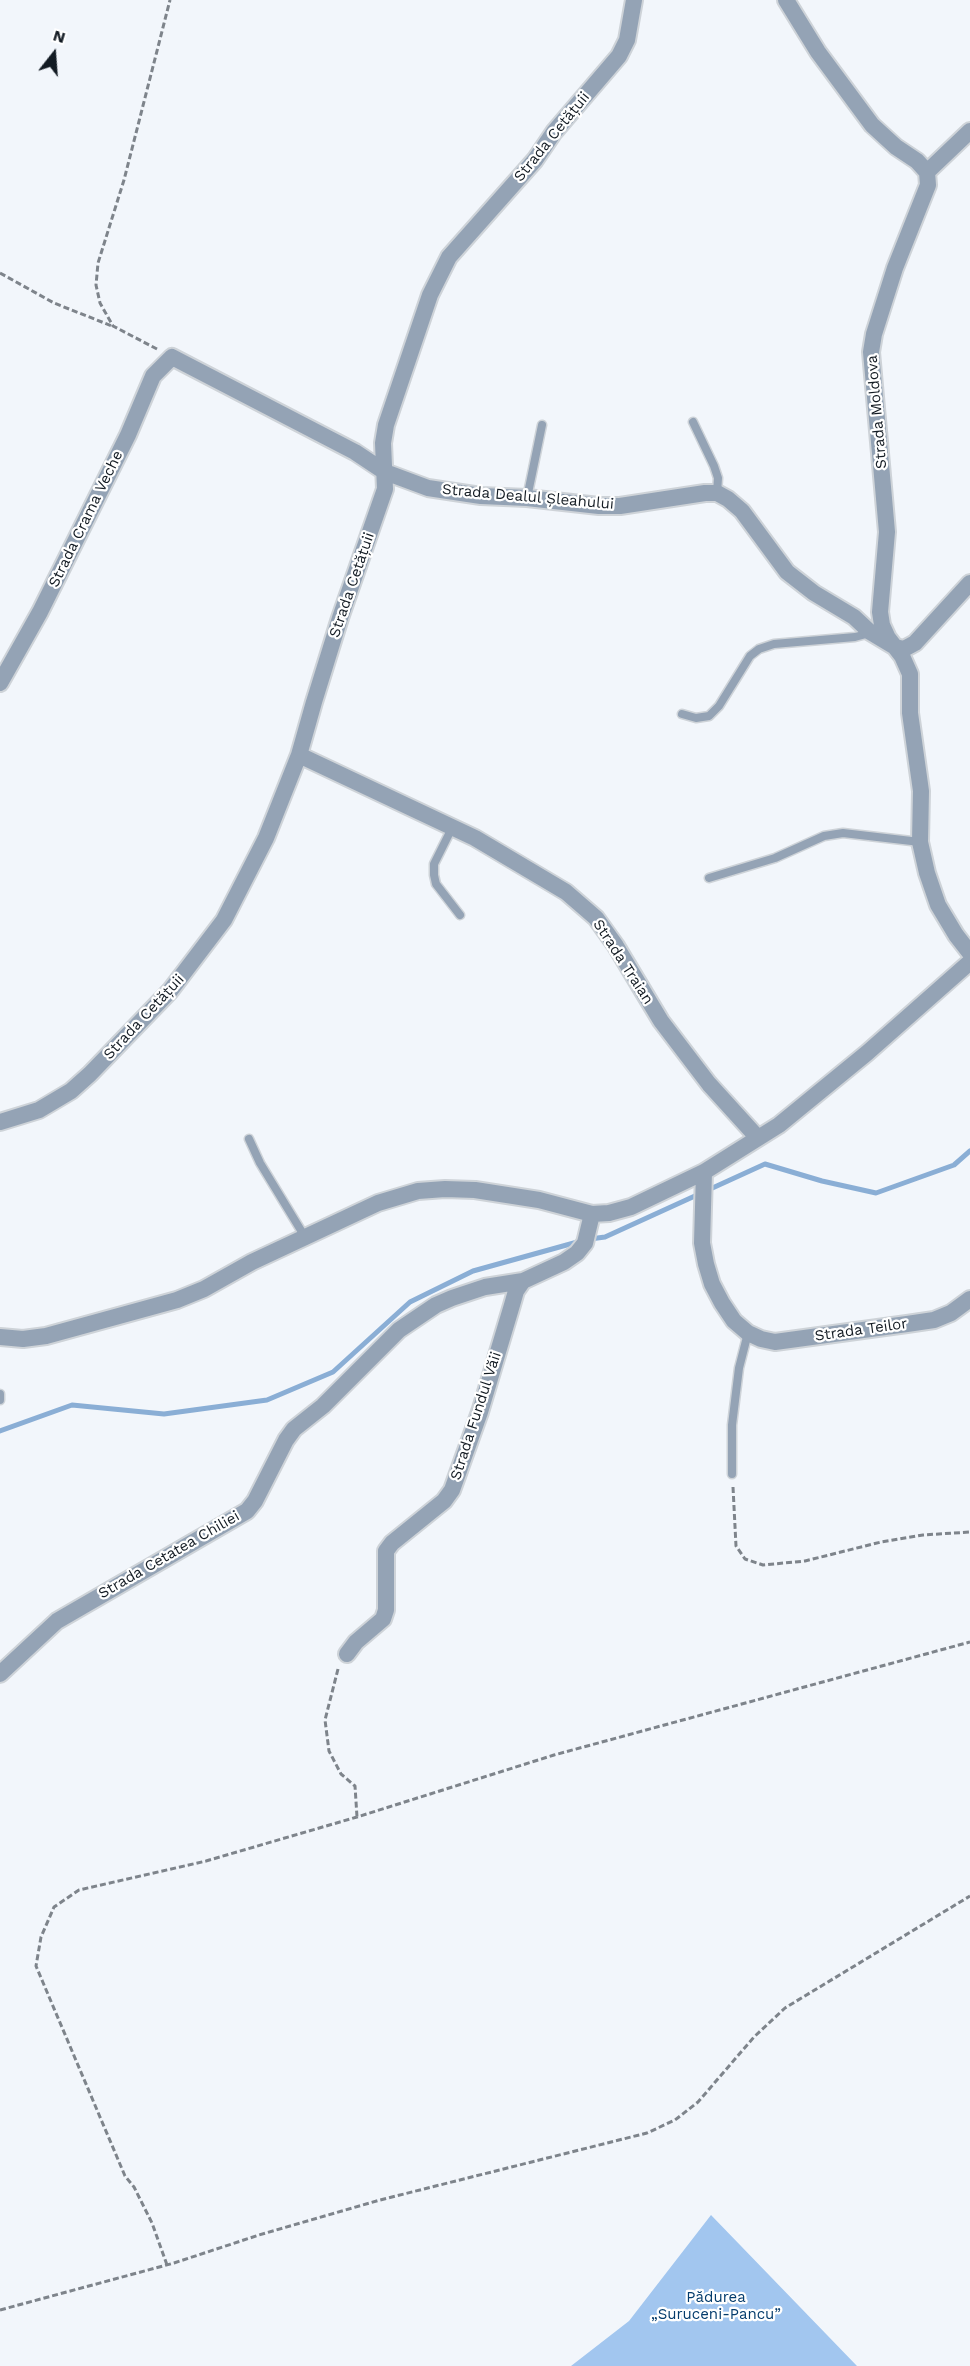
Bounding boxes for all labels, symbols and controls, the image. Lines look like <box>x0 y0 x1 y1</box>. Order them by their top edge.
north arrow <box>24 24 84 84</box>
text: N <box>51 25 68 47</box>
street label: Strada Cetățuii <box>510 89 594 185</box>
street label: Strada Moldova <box>863 354 891 470</box>
street label: Strada Crama Veche <box>45 448 127 590</box>
street label: Strada Dealul Șleahului <box>441 481 615 513</box>
street label: Strada Cetățuii <box>326 530 378 640</box>
street label: Strada Traian <box>589 916 657 1008</box>
street label: Strada Cetățuii <box>100 971 188 1063</box>
street label: Strada Teilor <box>814 1315 908 1345</box>
street label: Strada Fundul Văii <box>447 1349 505 1483</box>
street label: Strada Cetatea Chiliei <box>95 1507 243 1603</box>
park label: Pădurea „Suruceni-Pancu” <box>651 2289 781 2324</box>

